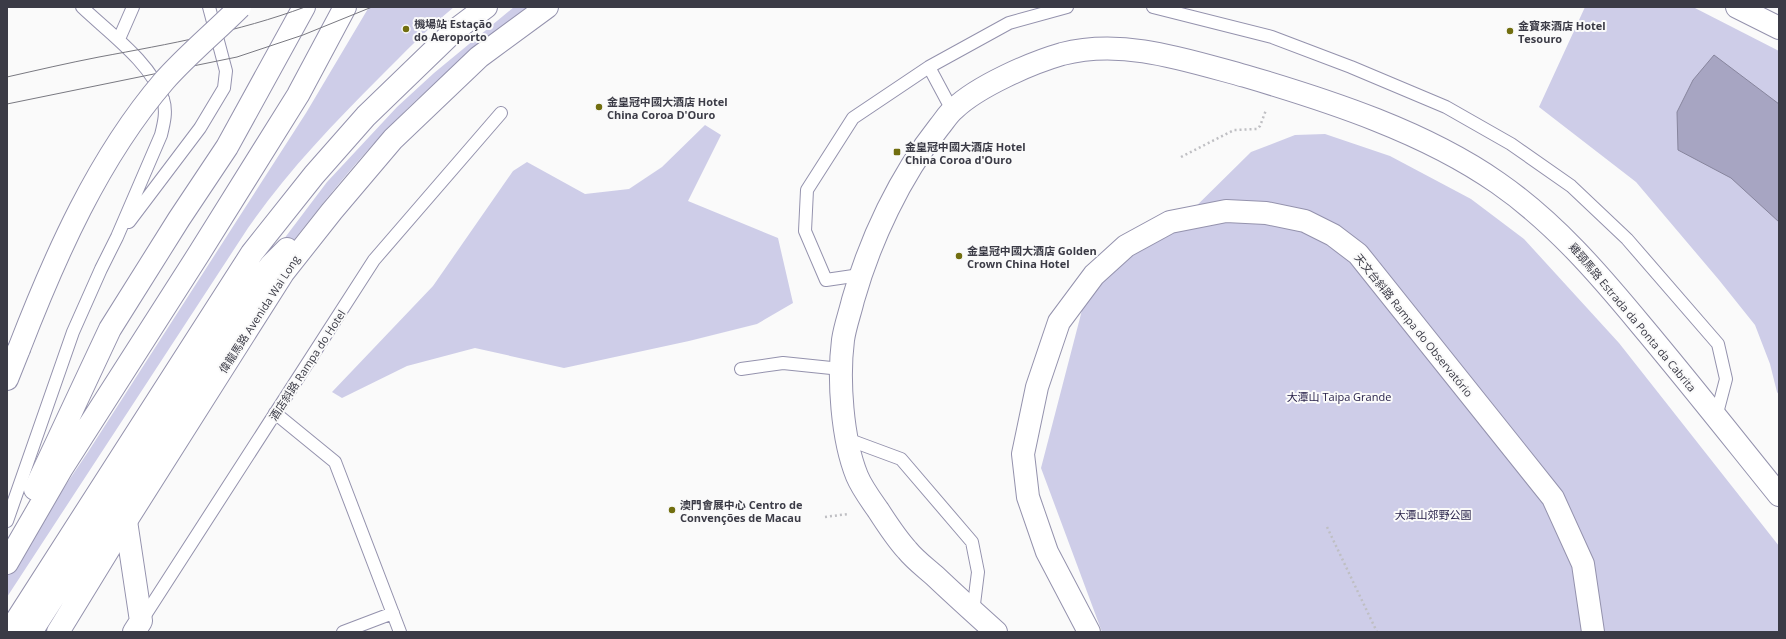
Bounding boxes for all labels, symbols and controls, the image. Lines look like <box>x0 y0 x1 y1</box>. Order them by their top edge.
place label: 機場站 Estação do Aeroporto <box>414 16 492 44</box>
place label: 金寶來酒店 Hotel Tesouro <box>1518 18 1606 46</box>
marker: 機場站 Estação do Aeroporto <box>401 24 411 34</box>
marker: 金寶來酒店 Hotel Tesouro <box>1505 26 1515 36</box>
place label: 金皇冠中國大酒店 Hotel China Coroa D'Ouro <box>607 94 728 122</box>
marker: 金皇冠中國大酒店 Hotel China Coroa D'Ouro <box>594 102 604 112</box>
place label: 金皇冠中國大酒店 Hotel China Coroa d'Ouro <box>905 139 1026 167</box>
marker: 金皇冠中國大酒店 Hotel China Coroa d'Ouro <box>892 147 902 157</box>
street label: 雞頸馬路 Estrada da Ponta da Cabrita <box>1566 239 1700 395</box>
place label: 金皇冠中國大酒店 Golden Crown China Hotel <box>967 243 1097 271</box>
street label: 天文台斜路 Rampa do Observatório <box>1352 250 1477 400</box>
marker: 金皇冠中國大酒店 Golden Crown China Hotel <box>954 251 964 261</box>
street label: 偉龍馬路 Avenida Wai Long <box>215 252 303 376</box>
street label: 酒店斜路 Rampa do Hotel <box>265 307 349 423</box>
park label: 大潭山 Taipa Grande <box>1287 389 1391 404</box>
place label: 澳門會展中心 Centro de Convenções de Macau <box>680 497 803 525</box>
marker: 澳門會展中心 Centro de Convenções de Macau <box>667 505 677 515</box>
park label: 大潭山郊野公園 <box>1395 507 1472 522</box>

